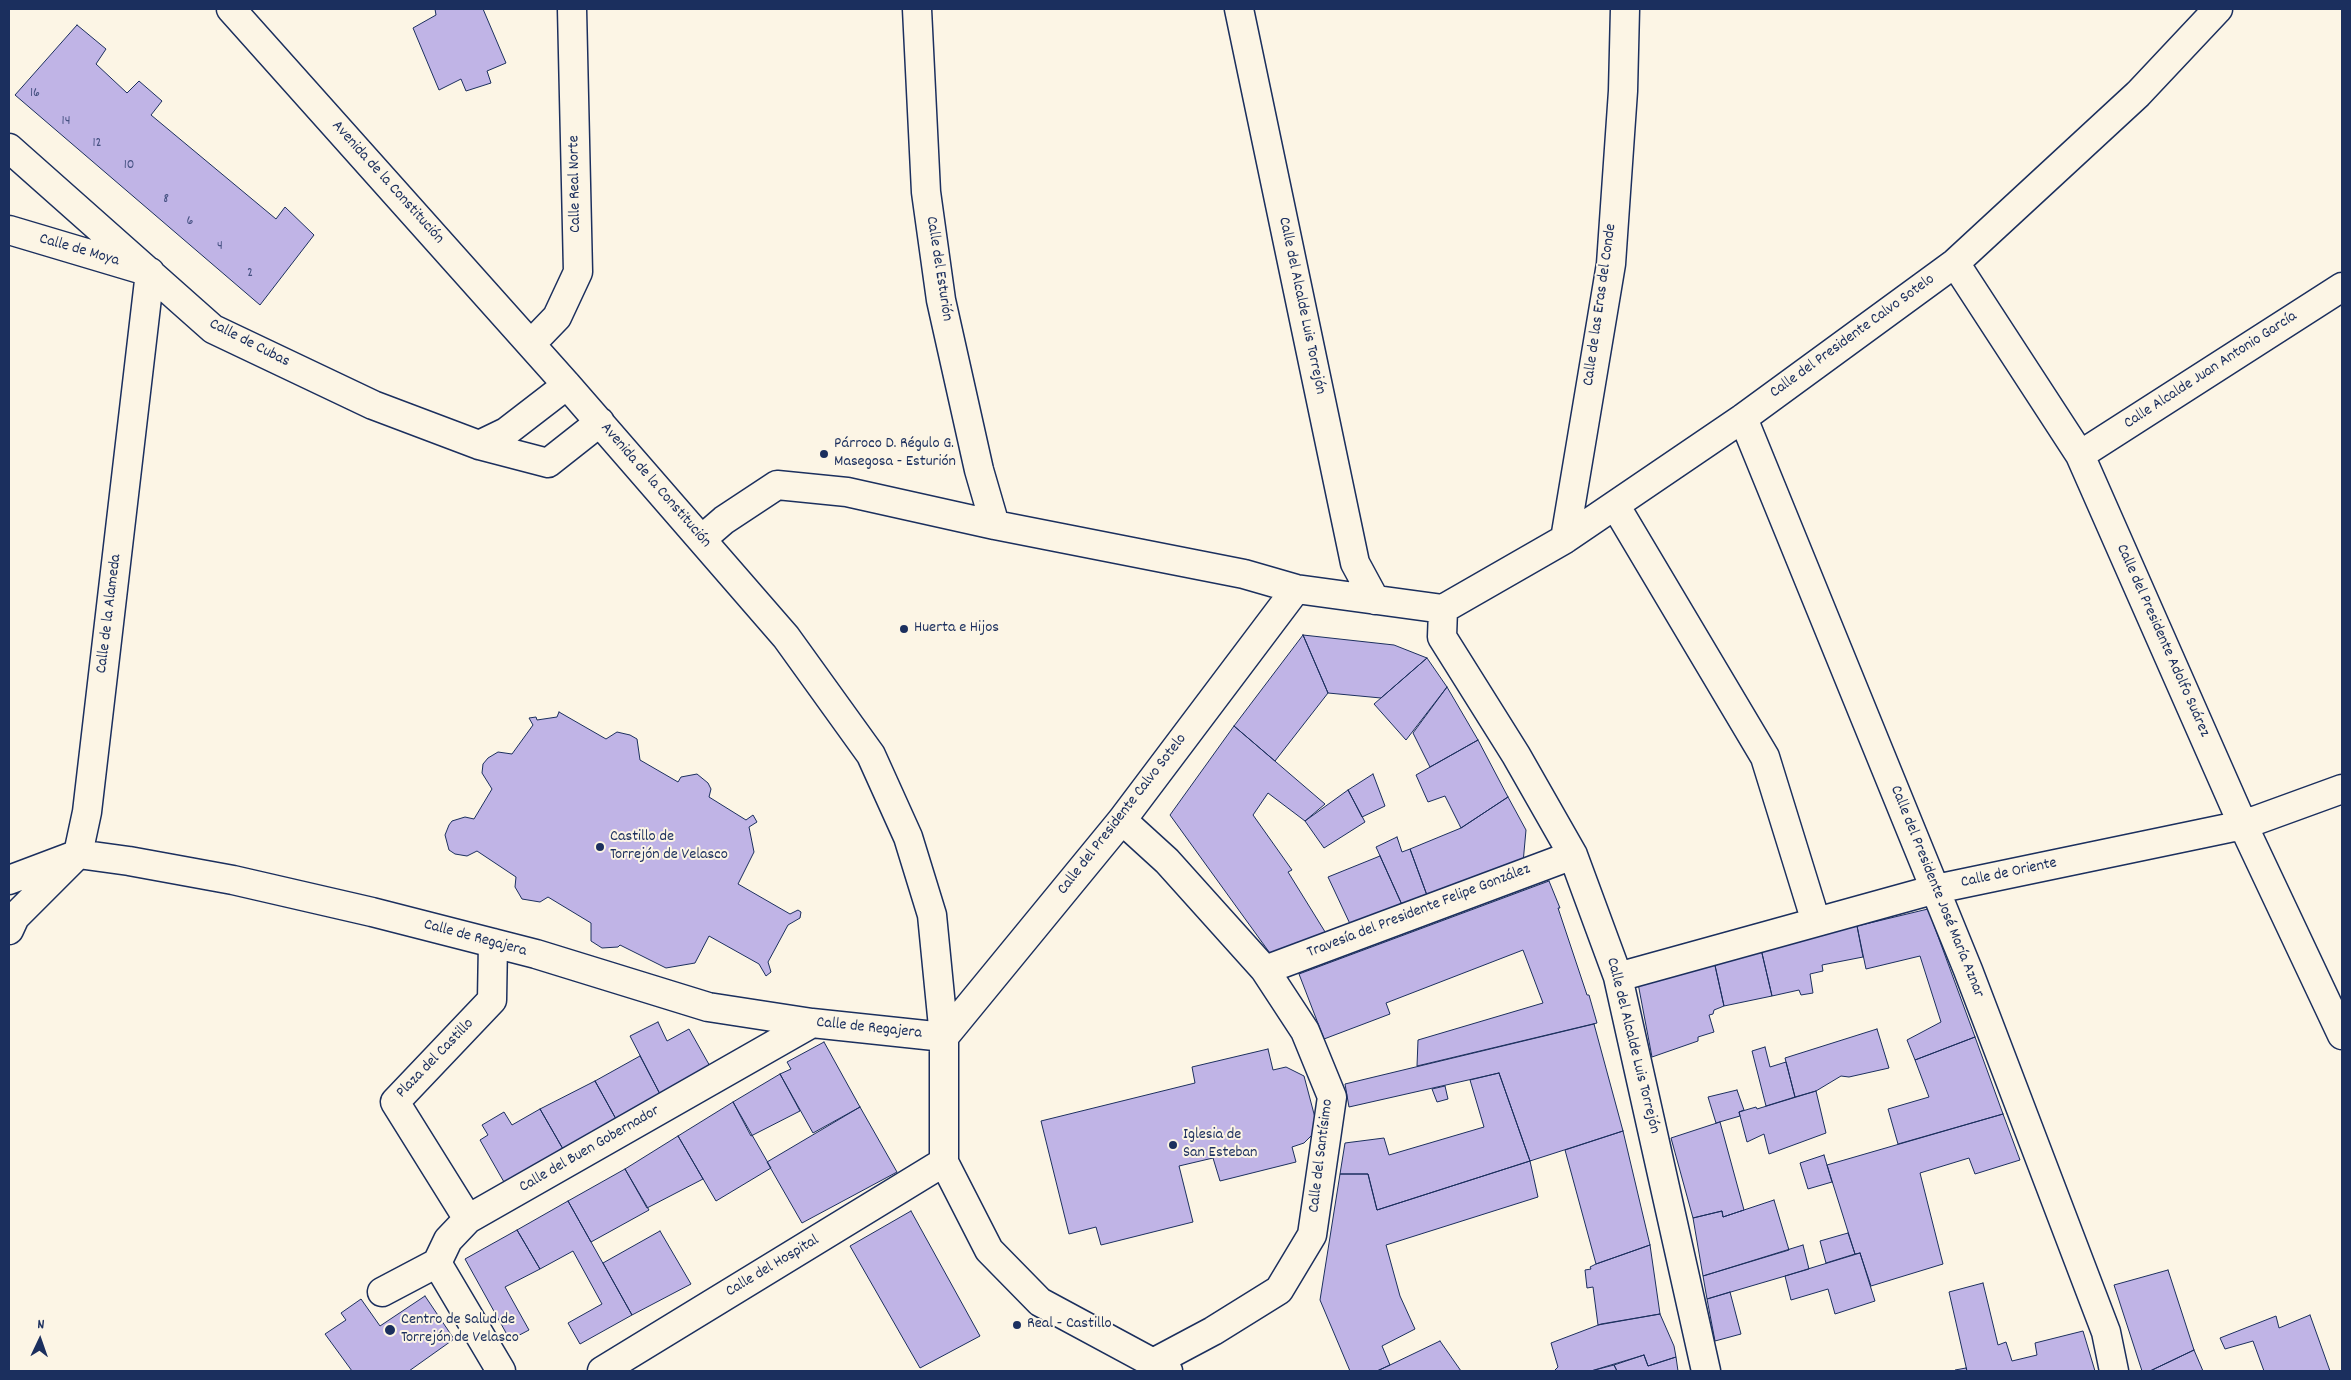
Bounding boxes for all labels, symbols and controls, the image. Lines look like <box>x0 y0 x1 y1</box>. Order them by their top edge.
house number: 16 <box>30 86 40 102</box>
house number: 14 <box>62 114 70 130</box>
street label: Avenida de la Constitución <box>327 117 447 249</box>
street label: Calle Real Norte <box>566 135 586 233</box>
house number: 12 <box>92 136 102 152</box>
house number: 10 <box>124 158 134 174</box>
house number: 8 <box>163 192 169 208</box>
house number: 6 <box>187 214 193 230</box>
street label: Calle del Esturión <box>920 215 956 323</box>
street label: Calle del Alcalde Luis Torrejón <box>1273 216 1329 396</box>
street label: Calle de las Eras del Conde <box>1580 223 1622 387</box>
street label: Calle de Moya <box>37 230 121 272</box>
house number: 4 <box>217 239 223 255</box>
house number: 2 <box>247 266 253 282</box>
street label: Calle del Presidente Calvo Sotelo <box>1767 271 1939 403</box>
street label: Calle Alcalde Juan Antonio García <box>2121 308 2301 434</box>
street label: Calle de Cubas <box>205 315 293 373</box>
street label: Avenida de la Constitución <box>596 420 714 552</box>
place label: Párroco D. Régulo G. Masegosa - Esturión <box>834 435 956 473</box>
marker: Párroco D. Régulo G. Masegosa - Esturión <box>818 448 830 460</box>
street label: Calle del Presidente Adolfo Suárez <box>2111 542 2213 740</box>
street label: Calle de la Alameda <box>93 553 127 675</box>
place label: Huerta e Hijos <box>914 619 999 639</box>
marker: Huerta e Hijos <box>898 623 910 635</box>
street label: Calle del Presidente Calvo Sotelo <box>1054 731 1192 899</box>
street label: Calle del Presidente José María Aznar <box>1885 783 1987 1001</box>
place label: Castillo de Torrejón de Velasco <box>610 828 728 866</box>
marker: Castillo de Torrejón de Velasco <box>594 841 606 853</box>
street label: Calle de Oriente <box>1959 854 2059 894</box>
street label: Travesía del Presidente Felipe González <box>1305 860 1533 964</box>
street label: Calle de Regajera <box>421 916 529 962</box>
street label: Calle del Alcalde Luis Torrejón <box>1601 956 1663 1136</box>
street label: Calle de Regajera <box>815 1014 923 1044</box>
street label: Plaza del Castillo <box>393 1015 479 1103</box>
street label: Calle del Santísimo <box>1306 1098 1338 1214</box>
street label: Calle del Buen Gobernador <box>516 1102 664 1198</box>
place label: Iglesia de San Esteban <box>1183 1126 1257 1164</box>
marker: Iglesia de San Esteban <box>1167 1139 1179 1151</box>
street label: Calle del Hospital <box>723 1232 823 1302</box>
place label: Centro de Salud de Torrejón de Velasco <box>401 1311 519 1349</box>
north arrow <box>15 1315 65 1365</box>
text: N <box>37 1315 45 1335</box>
place label: Real - Castillo <box>1027 1315 1112 1335</box>
marker: Real - Castillo <box>1011 1319 1023 1331</box>
marker: Centro de Salud de Torrejón de Velasco <box>383 1323 397 1337</box>

